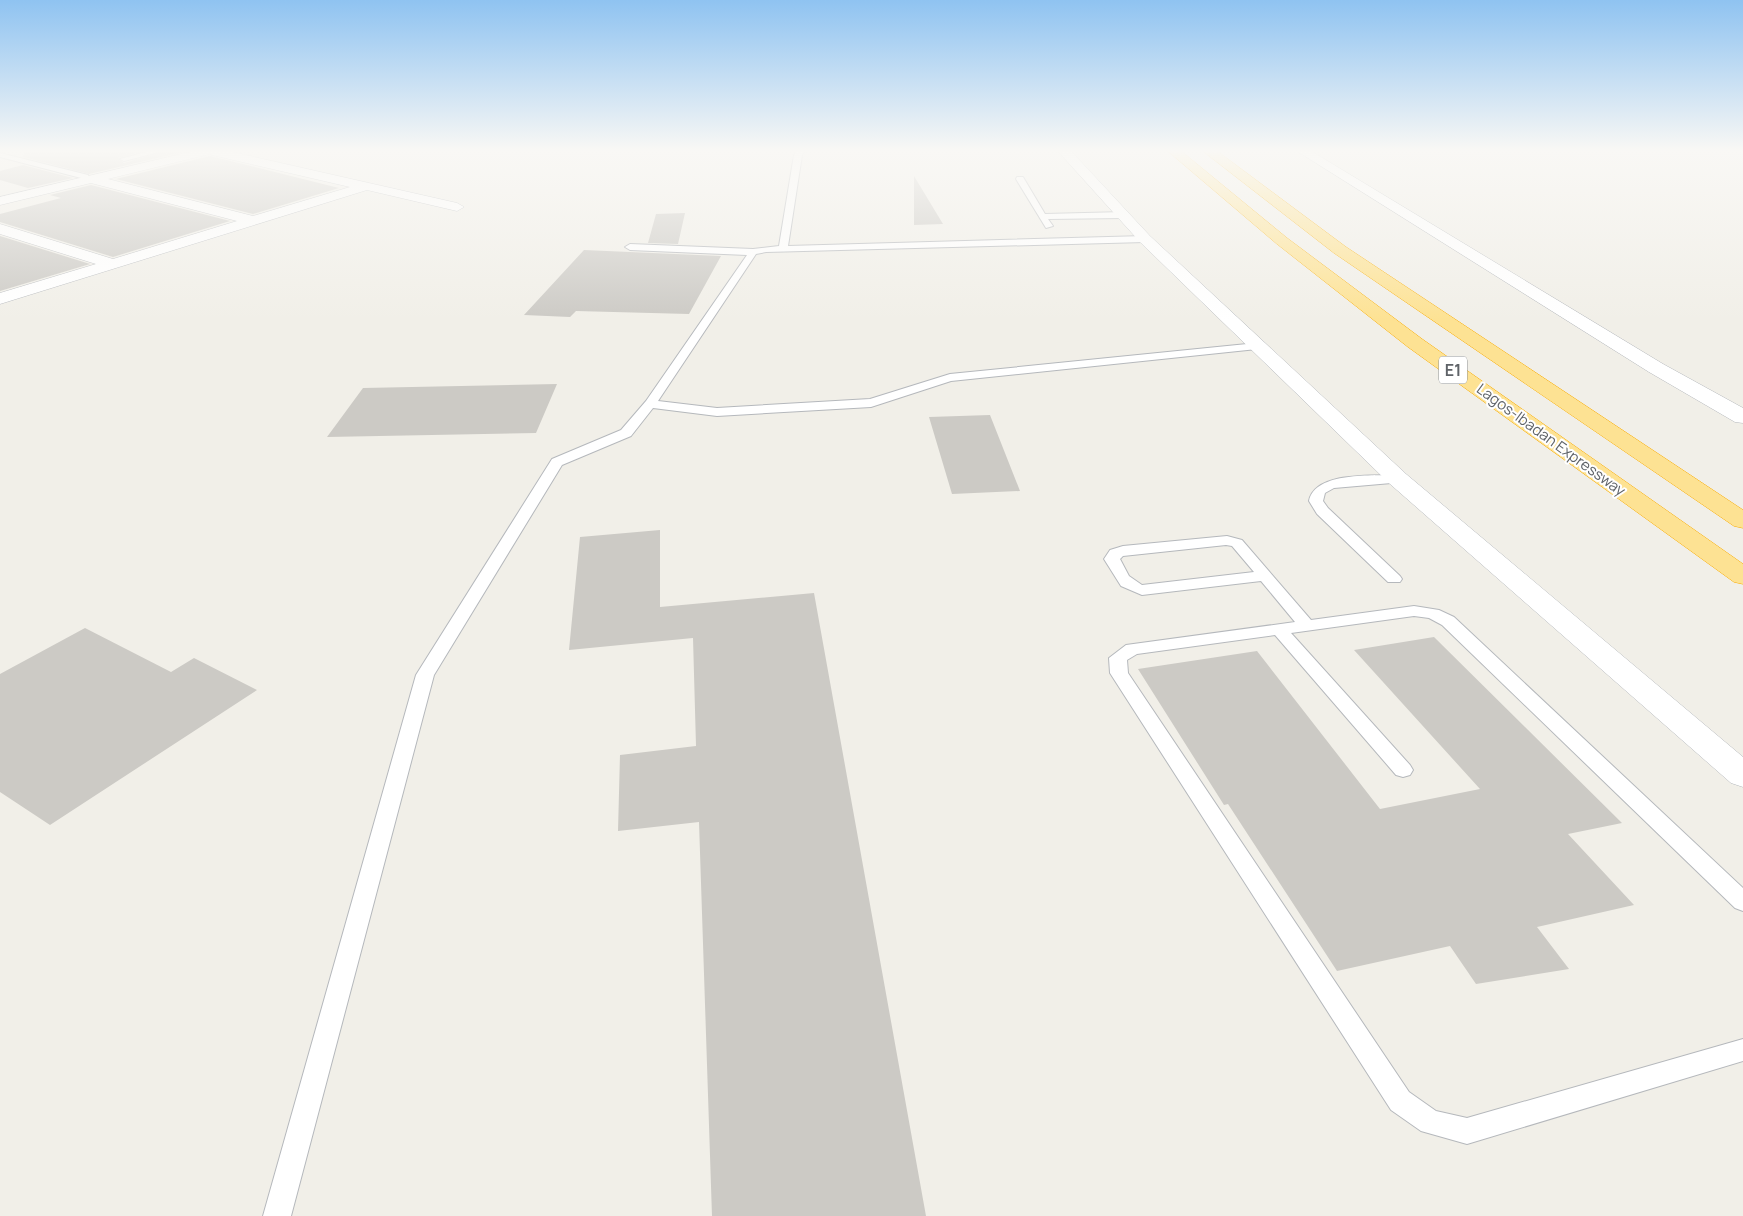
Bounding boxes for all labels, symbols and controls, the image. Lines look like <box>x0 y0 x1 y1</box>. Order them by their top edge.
road number: E1 <box>1439 356 1467 384</box>
street label: Lagos-Ibadan Expressway <box>1473 378 1630 501</box>

